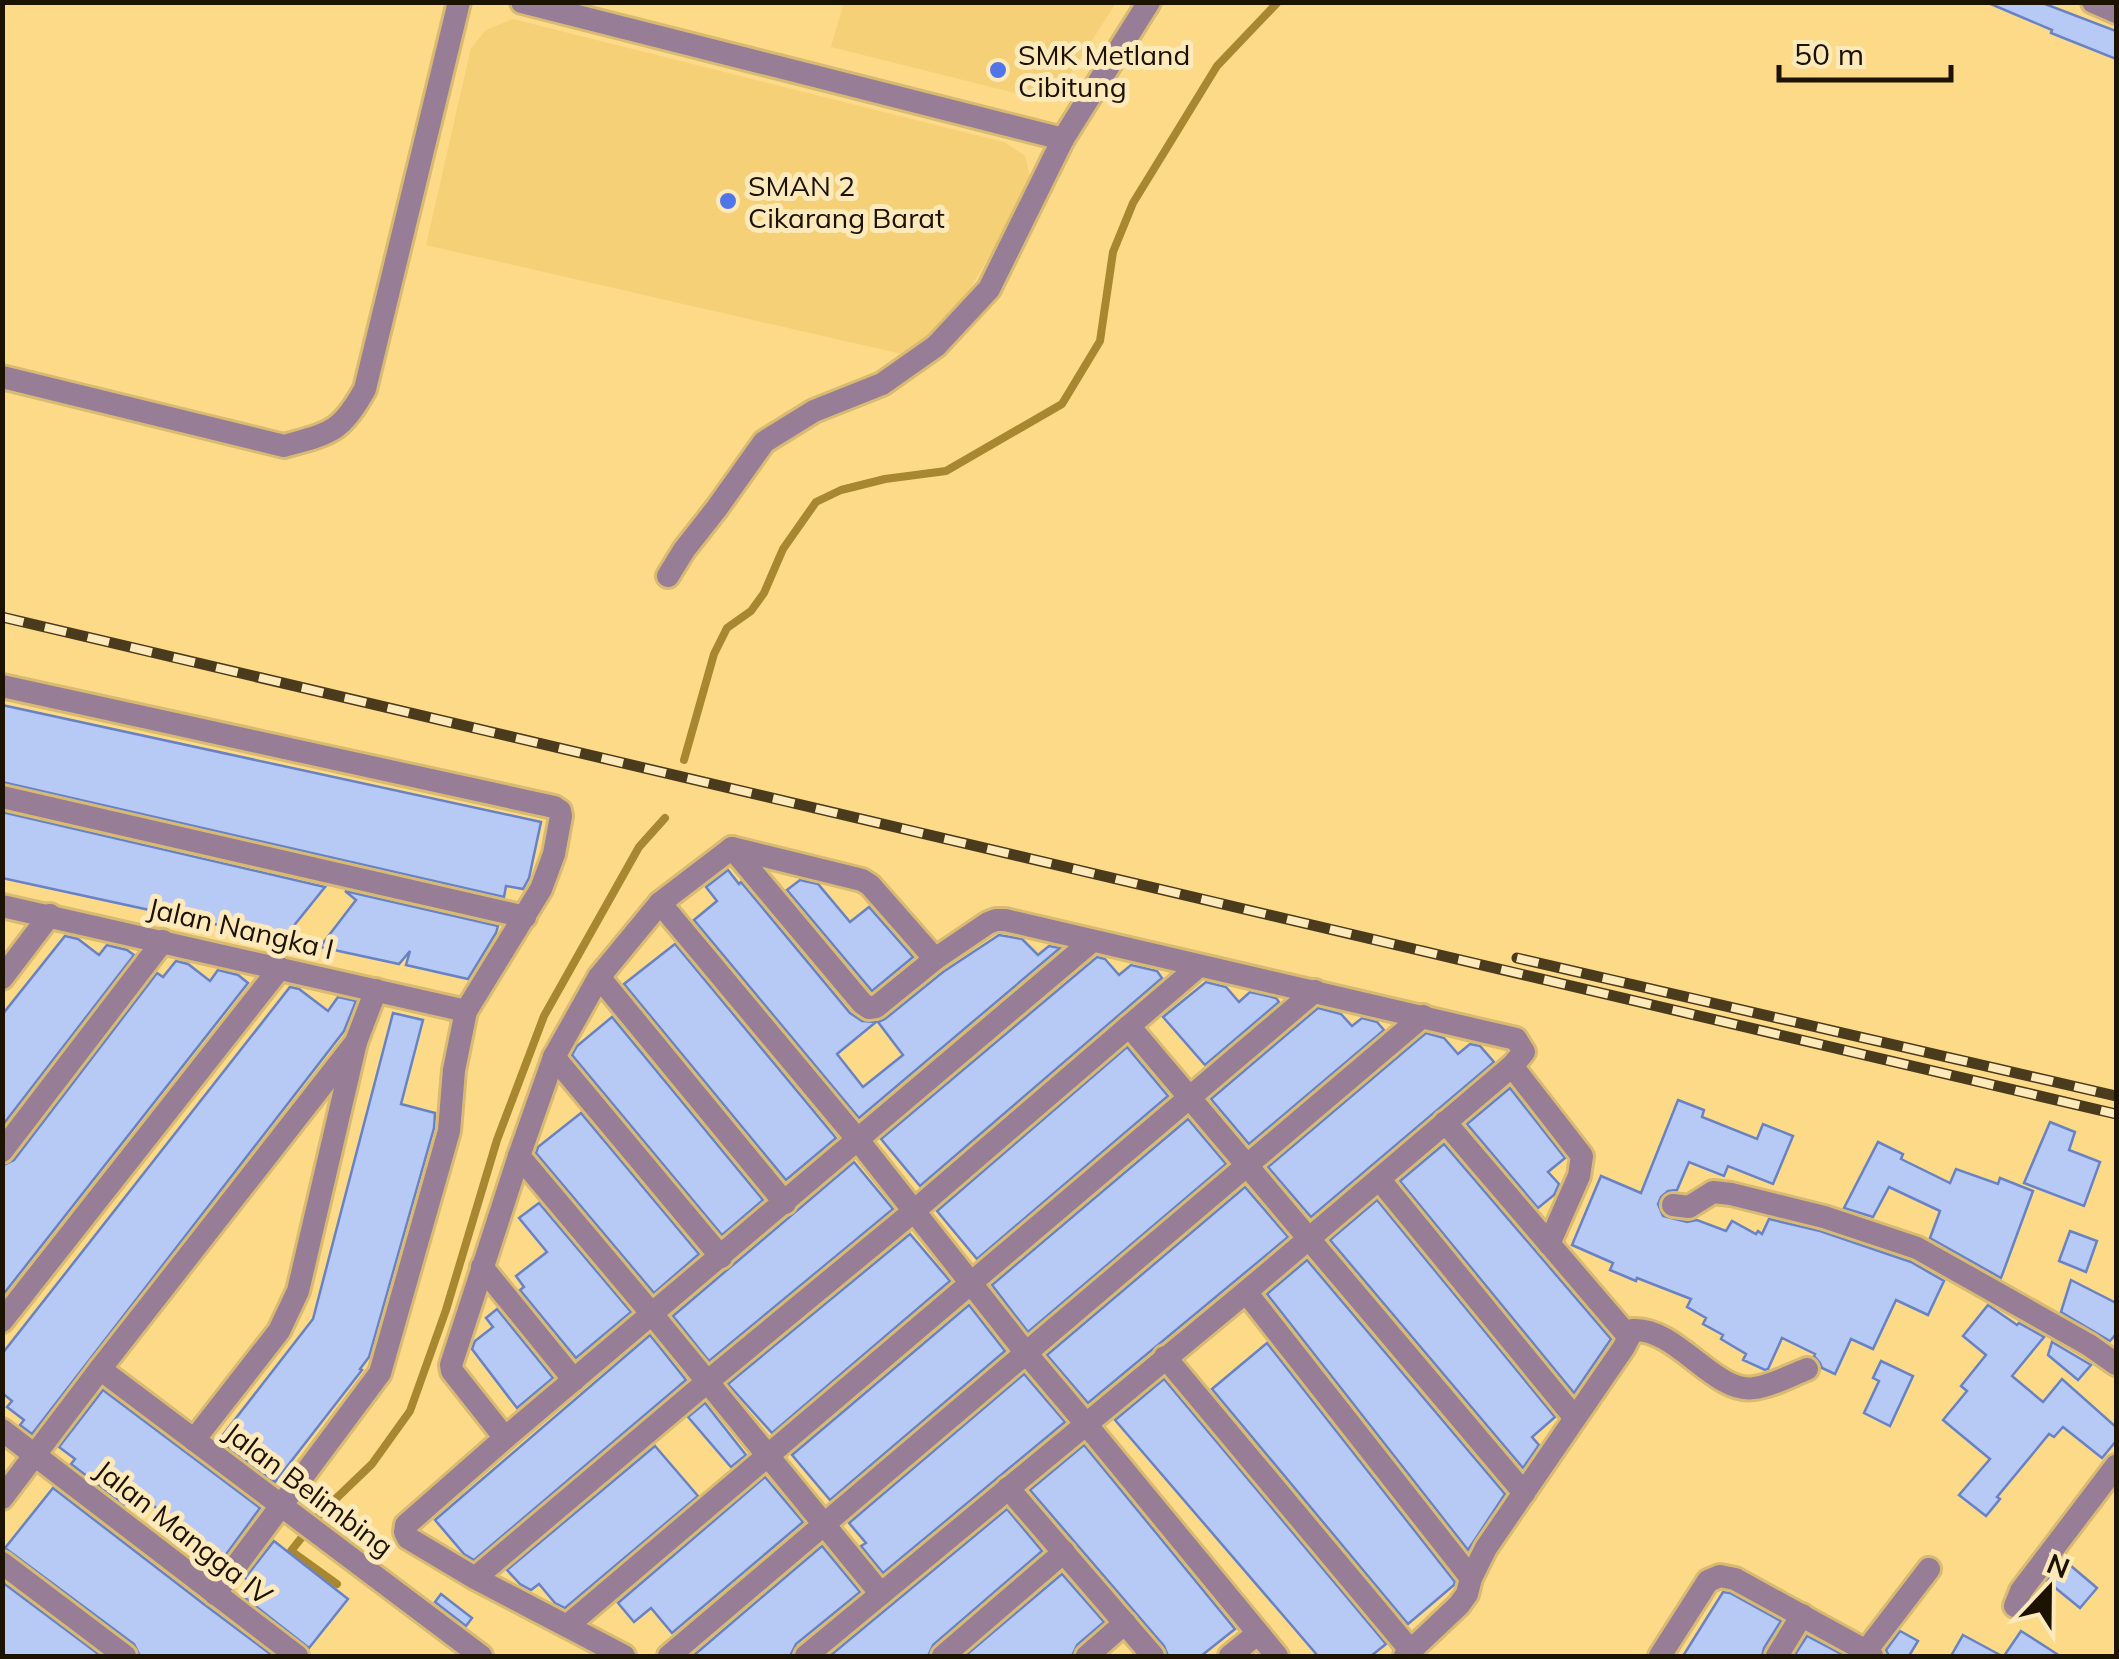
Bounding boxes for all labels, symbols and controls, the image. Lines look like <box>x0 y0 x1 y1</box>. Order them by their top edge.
scale bar <box>1779 20 1952 82</box>
text: 50 m <box>1794 35 1864 73</box>
place label: SMK Metland Cibitung <box>1018 37 1190 104</box>
marker: SMK Metland Cibitung <box>987 59 1009 81</box>
place label: SMAN 2 Cikarang Barat <box>748 168 945 235</box>
marker: SMAN 2 Cikarang Barat <box>717 190 739 212</box>
street label: Jalan Nangka I <box>145 890 337 966</box>
street label: Jalan Belimbing <box>218 1414 400 1564</box>
street label: Jalan Mangga IV <box>88 1452 280 1612</box>
north arrow <box>1999 1539 2099 1639</box>
text: N <box>2042 1545 2075 1586</box>

